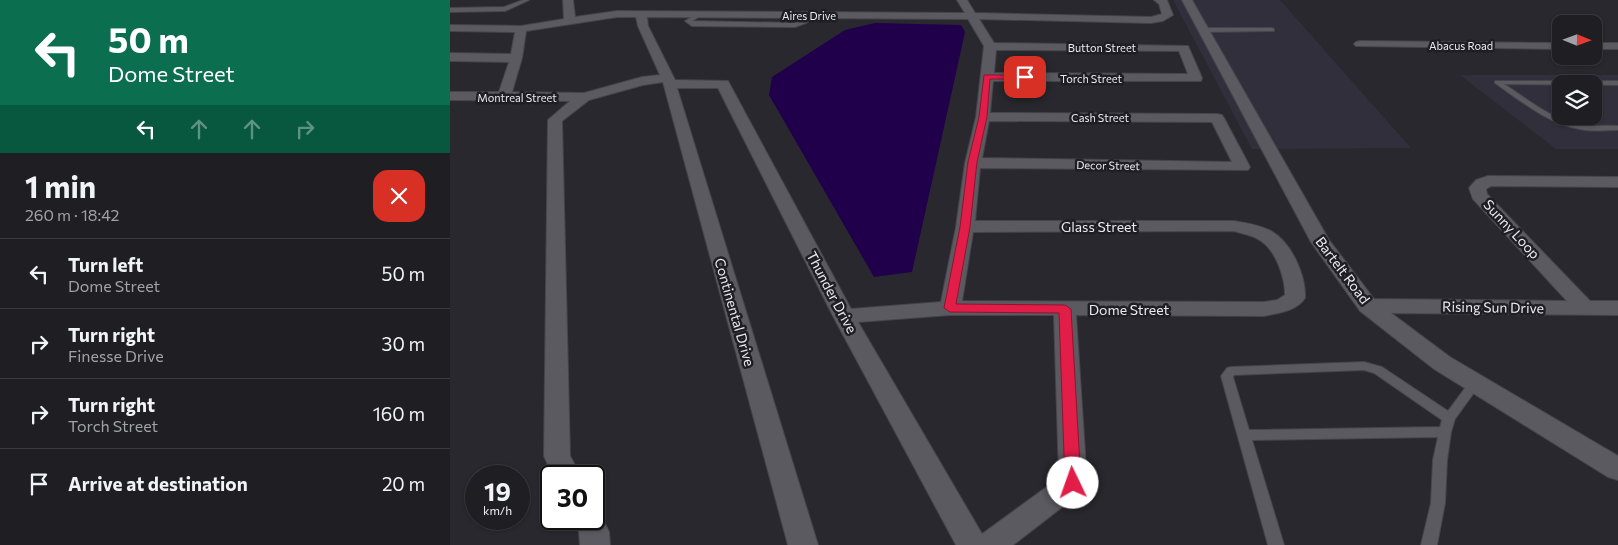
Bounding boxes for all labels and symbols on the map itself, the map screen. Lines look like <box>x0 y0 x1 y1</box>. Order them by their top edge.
street label: Aires Drive <box>782 9 836 22</box>
north arrow <box>1552 15 1602 65</box>
street label: Abacus Road <box>1429 39 1493 52</box>
street label: Button Street <box>1068 41 1137 54</box>
pin <box>1004 56 1046 98</box>
street label: Torch Street <box>1060 72 1122 85</box>
street label: Montreal Street <box>477 91 557 104</box>
street label: Cash Street <box>1071 111 1129 124</box>
street label: Decor Street <box>1076 158 1140 172</box>
street label: Sunny Loop <box>1480 196 1544 262</box>
street label: Glass Street <box>1061 218 1137 235</box>
street label: Bartelt Road <box>1312 233 1374 307</box>
street label: Thunder Drive <box>803 248 861 336</box>
street label: Continental Drive <box>711 256 759 368</box>
street label: Rising Sun Drive <box>1442 298 1544 316</box>
street label: Dome Street <box>1089 301 1170 318</box>
position arrow <box>1046 456 1098 508</box>
speed limit sign: 30 <box>540 465 605 530</box>

